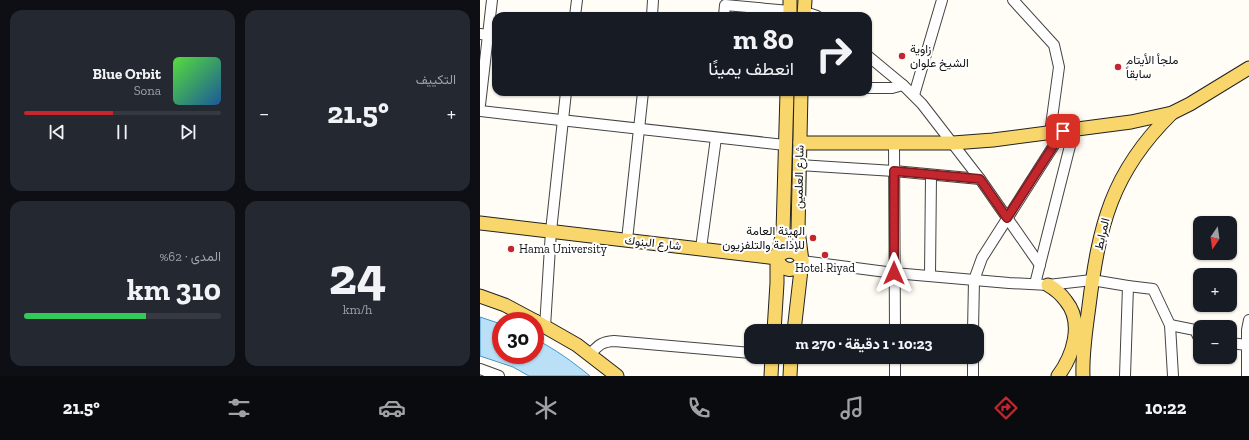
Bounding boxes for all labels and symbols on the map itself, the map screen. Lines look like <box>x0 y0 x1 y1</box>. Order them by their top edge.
place label: زاوية الشيخ علوان <box>910 42 969 72</box>
marker: زاوية الشيخ علوان <box>897 51 907 61</box>
place label: ملجأ الأيتام سابقاً <box>1126 53 1178 81</box>
marker: ملجأ الأيتام سابقاً <box>1113 62 1123 72</box>
pin <box>1046 114 1080 148</box>
street label: شارع العلمين <box>791 145 809 209</box>
north arrow <box>1193 216 1237 260</box>
street label: المرابط <box>1092 217 1113 252</box>
place label: الهيئة العامة للإذاعة والتلفزيون <box>722 224 805 253</box>
street label: شارع البنوك <box>624 233 682 255</box>
marker: الهيئة العامة للإذاعة والتلفزيون <box>808 233 818 243</box>
place label: Hama University <box>519 242 608 256</box>
marker: Hama University <box>506 244 516 254</box>
marker: Hotel Riyad <box>820 250 830 260</box>
position arrow <box>873 252 915 294</box>
place label: Hotel Riyad <box>795 261 855 275</box>
speed limit sign: 30 <box>492 312 544 364</box>

